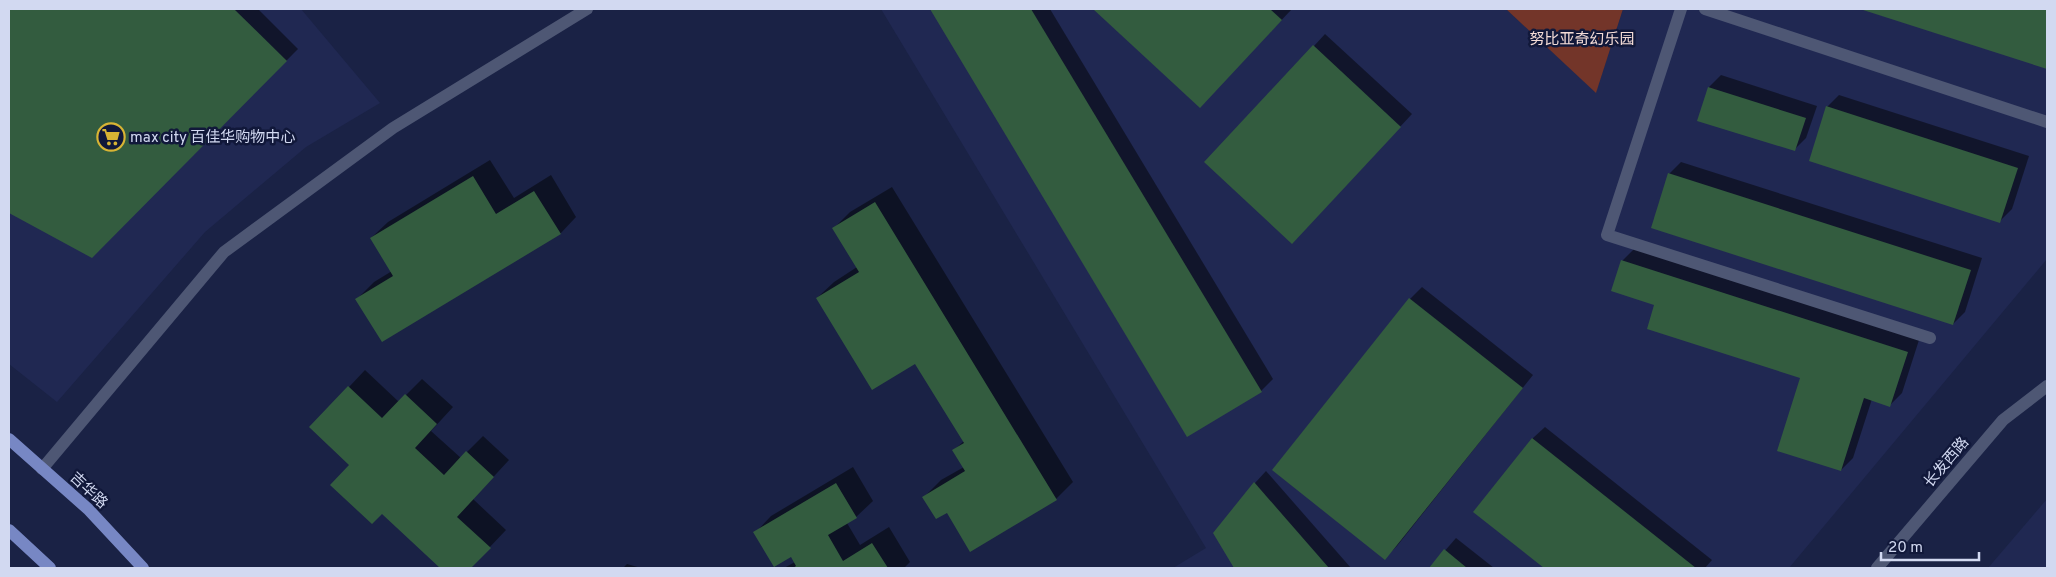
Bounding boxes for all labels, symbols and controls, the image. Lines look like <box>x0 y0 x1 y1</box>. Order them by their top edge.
park label: 努比亚奇幻乐园 <box>1529 30 1635 50</box>
supermarket icon: max city 百佳华购物中心 <box>96 122 126 152</box>
place label: max city 百佳华购物中心 <box>130 128 295 148</box>
street label: 长发西路 <box>1921 434 1974 492</box>
street label: 吉华路 <box>65 468 112 513</box>
scale bar <box>1881 530 1978 562</box>
text: 20 m <box>1888 539 1923 558</box>

